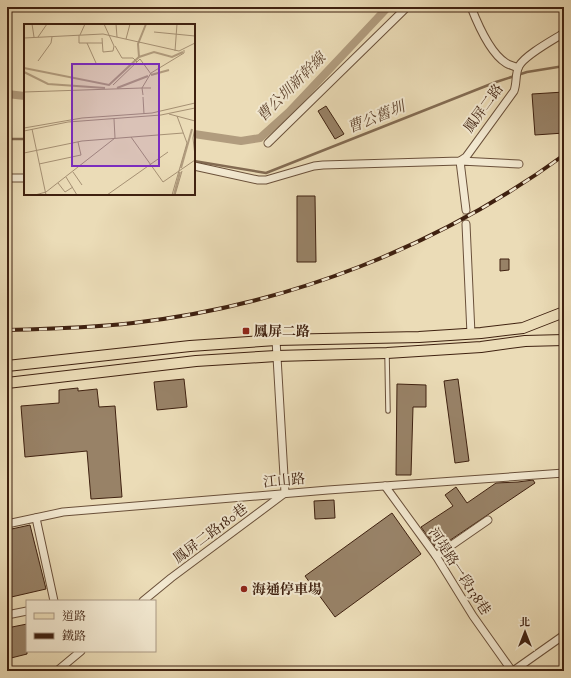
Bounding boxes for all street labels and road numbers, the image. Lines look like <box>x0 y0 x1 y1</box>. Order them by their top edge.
street label: 鳳屏二路 <box>460 81 507 136</box>
street label: 江山路 <box>262 470 306 491</box>
street label: 鳳屏二路180巷 <box>170 500 251 567</box>
street label: 河堤路一段138巷 <box>425 524 494 618</box>

